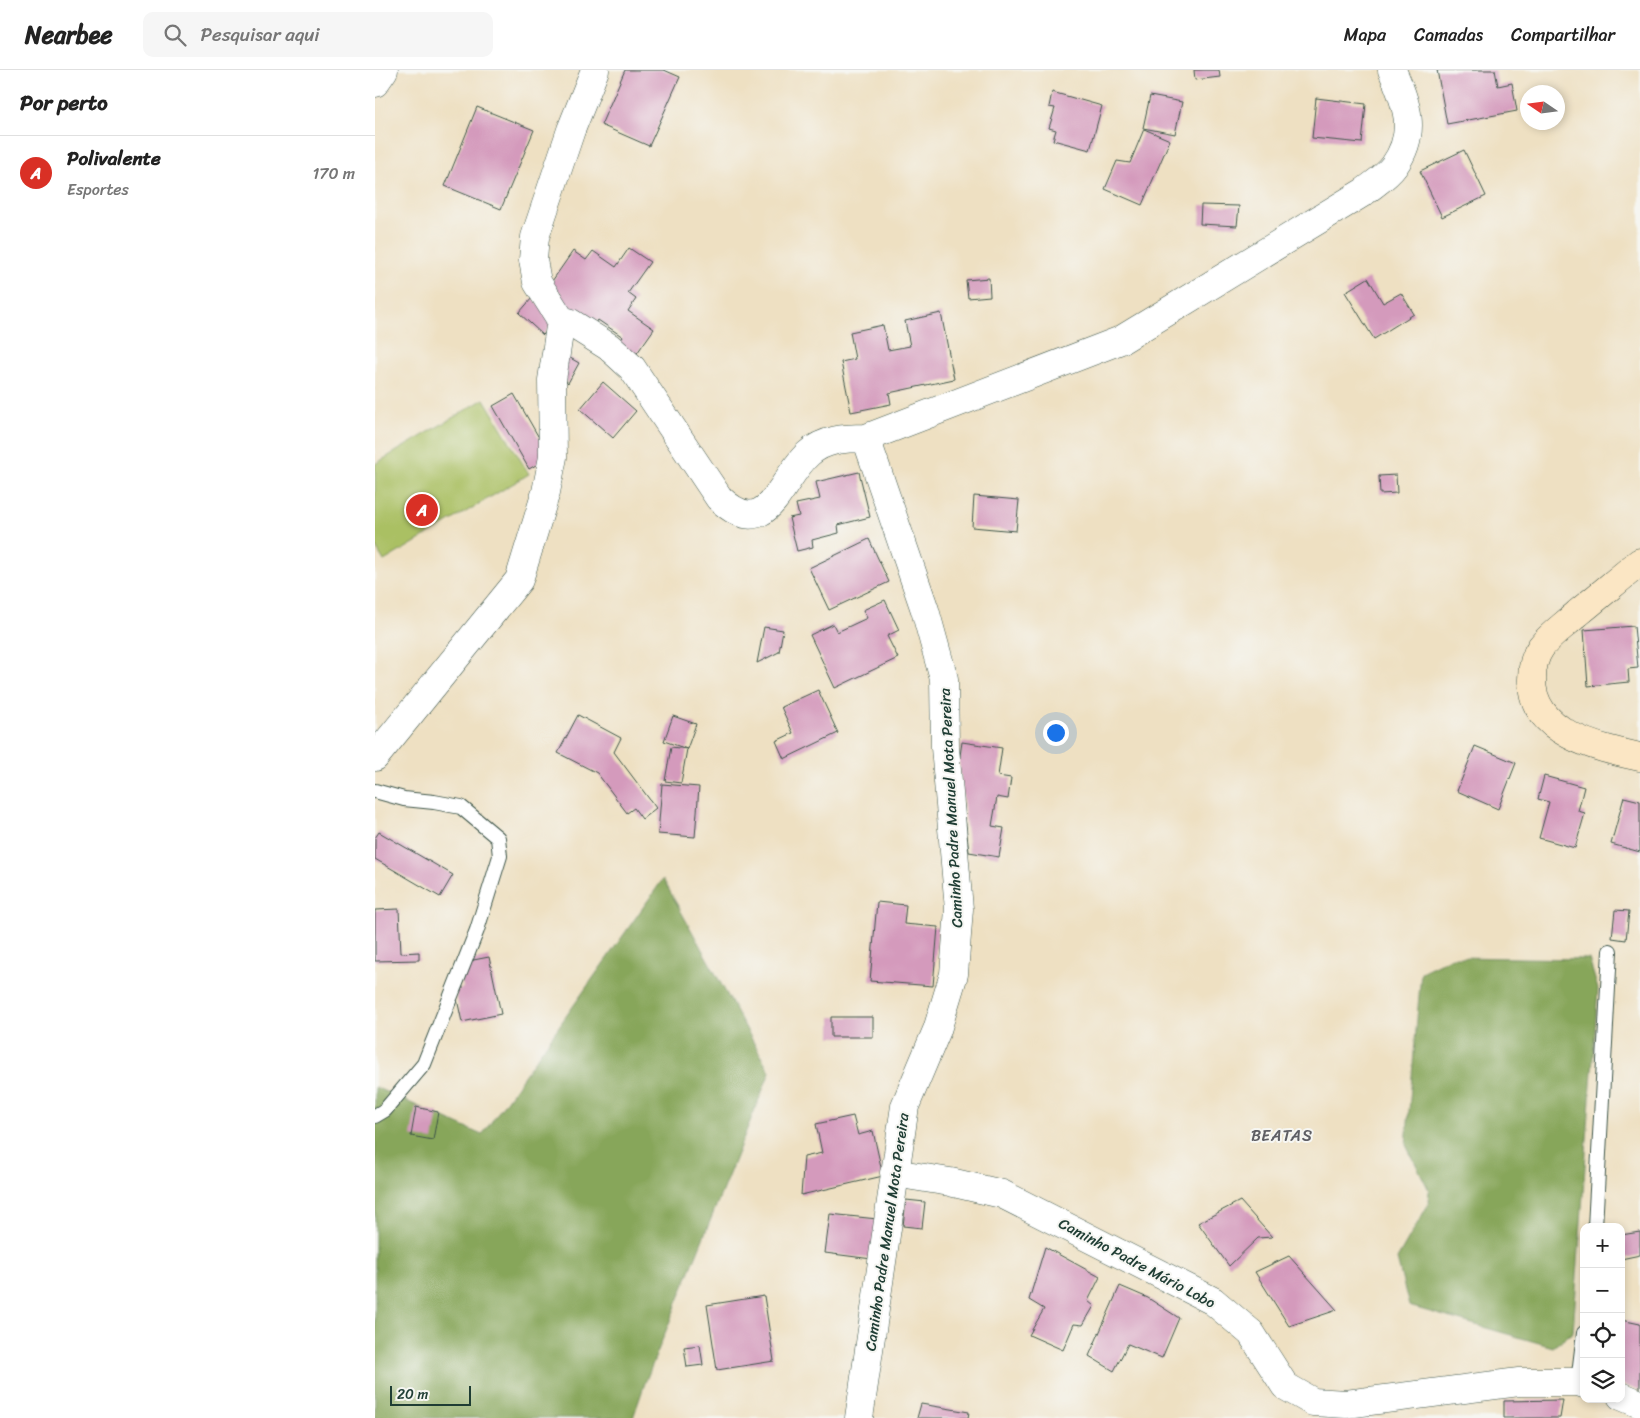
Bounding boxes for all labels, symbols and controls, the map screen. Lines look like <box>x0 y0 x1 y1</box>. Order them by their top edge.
search box <box>143 12 493 57</box>
text: Nearbee <box>25 14 113 56</box>
text: Pesquisar aqui <box>201 18 320 51</box>
text: Mapa <box>1344 19 1386 51</box>
text: Camadas <box>1414 19 1483 51</box>
text: Compartilhar <box>1511 19 1615 51</box>
icon: search <box>161 21 189 49</box>
text: Por perto <box>20 84 108 122</box>
north arrow <box>1520 85 1565 130</box>
text: Polivalente <box>67 142 161 175</box>
text: A <box>31 159 41 188</box>
text: 170 m <box>312 159 355 188</box>
text: Esportes <box>67 175 129 204</box>
pin: A <box>406 491 438 529</box>
street label: Caminho Padre Manuel Mota Pereira <box>932 687 970 928</box>
your location <box>1043 720 1069 746</box>
street label: Caminho Padre Manuel Mota Pereira <box>857 1111 917 1353</box>
district label: BEATAS <box>1251 1121 1313 1150</box>
street label: Caminho Padre Mário Lobo <box>1054 1211 1221 1316</box>
map controls <box>1580 1223 1625 1403</box>
button: + <box>1580 1223 1625 1268</box>
button: − <box>1580 1268 1625 1313</box>
button: locate <box>1580 1313 1625 1358</box>
button: layers <box>1580 1358 1625 1403</box>
text: 20 m <box>397 1382 428 1407</box>
scale bar <box>390 1383 471 1406</box>

